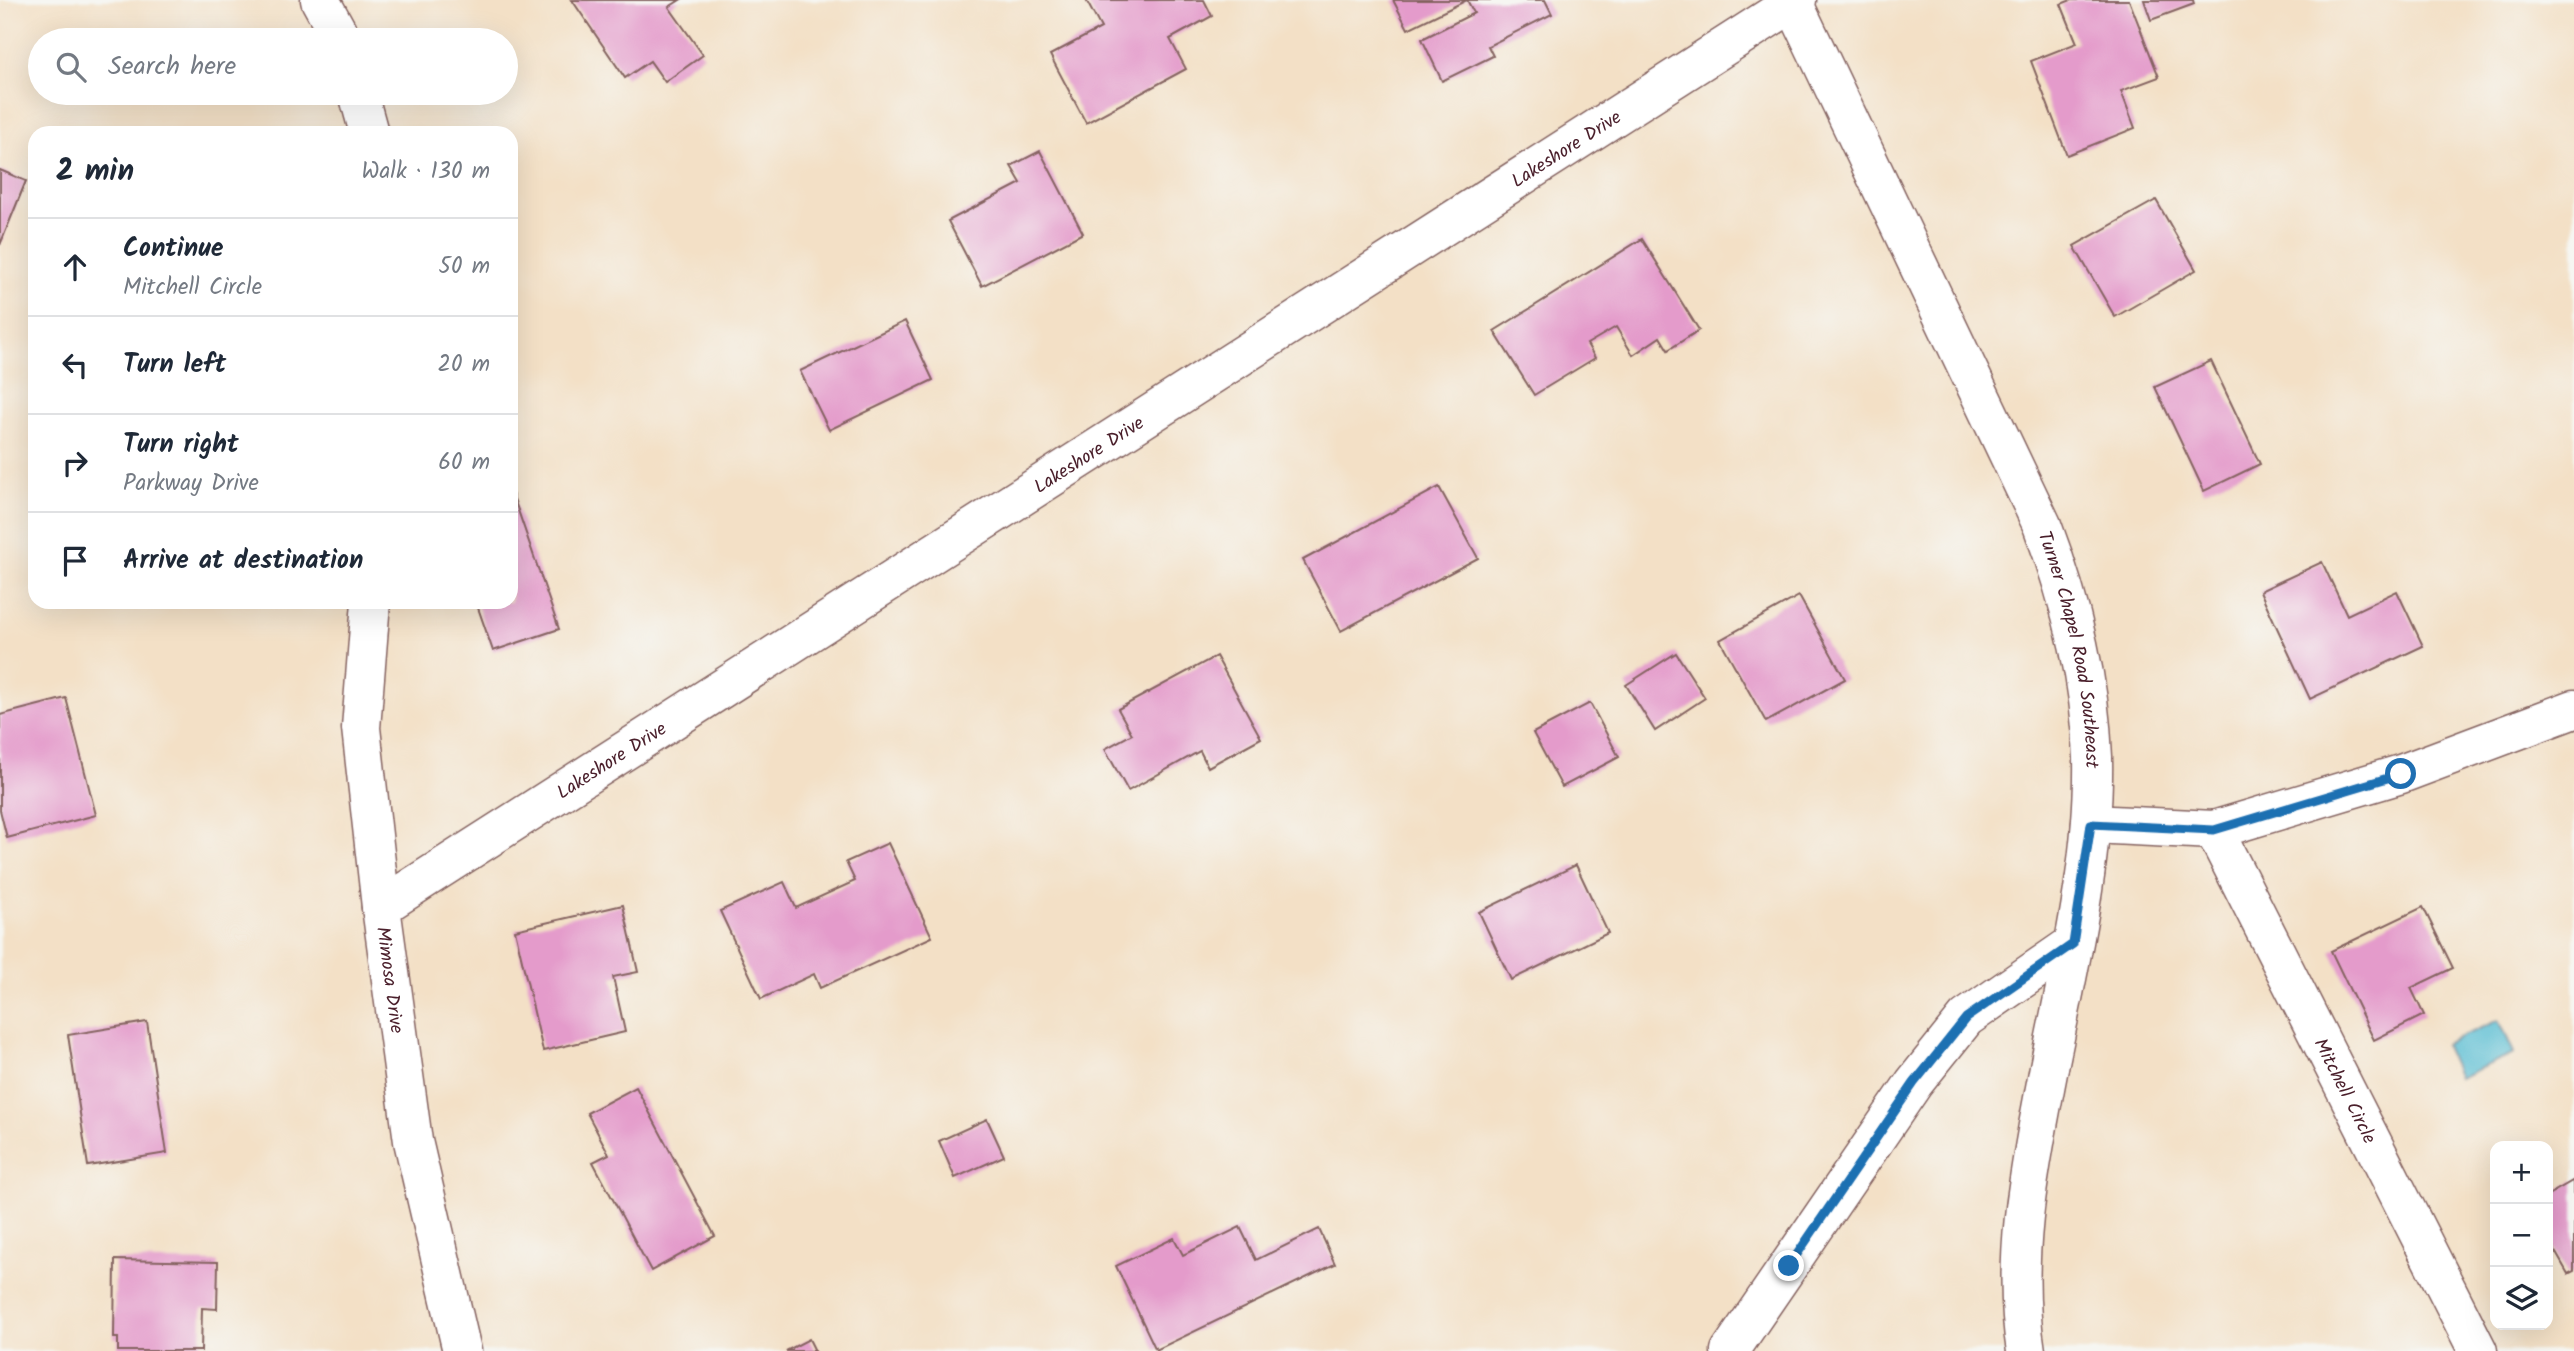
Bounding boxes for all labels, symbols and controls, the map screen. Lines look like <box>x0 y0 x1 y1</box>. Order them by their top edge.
search box <box>28 28 518 105</box>
text: Search here <box>108 46 236 88</box>
icon: search <box>52 48 90 86</box>
street label: Lakeshore Drive <box>1506 103 1628 196</box>
text: 2 min <box>56 148 134 196</box>
text: Walk · 130 m <box>362 154 490 190</box>
text: Continue <box>123 228 224 270</box>
icon: ahead <box>56 248 94 286</box>
text: 50 m <box>439 249 490 285</box>
text: Mitchell Circle <box>123 270 262 306</box>
text: Turn left <box>123 344 226 386</box>
icon: left <box>56 346 94 384</box>
text: 20 m <box>438 347 490 383</box>
street label: Lakeshore Drive <box>1028 409 1151 502</box>
text: Turn right <box>123 424 239 466</box>
icon: right <box>56 444 94 482</box>
text: 60 m <box>438 445 490 481</box>
text: Parkway Drive <box>123 466 259 502</box>
street label: Turner Chapel Road Southeast <box>2029 527 2106 769</box>
text: Arrive at destination <box>123 540 363 582</box>
icon: arrive <box>56 542 94 580</box>
street label: Lakeshore Drive <box>551 715 673 808</box>
route start <box>2385 758 2416 789</box>
street label: Mimosa Drive <box>367 925 411 1036</box>
street label: Mitchell Circle <box>2305 1033 2384 1150</box>
map controls <box>2490 1141 2553 1330</box>
button: + <box>2490 1141 2553 1204</box>
button: − <box>2490 1204 2553 1267</box>
route end <box>1773 1250 1804 1281</box>
button: layers <box>2490 1267 2553 1330</box>

